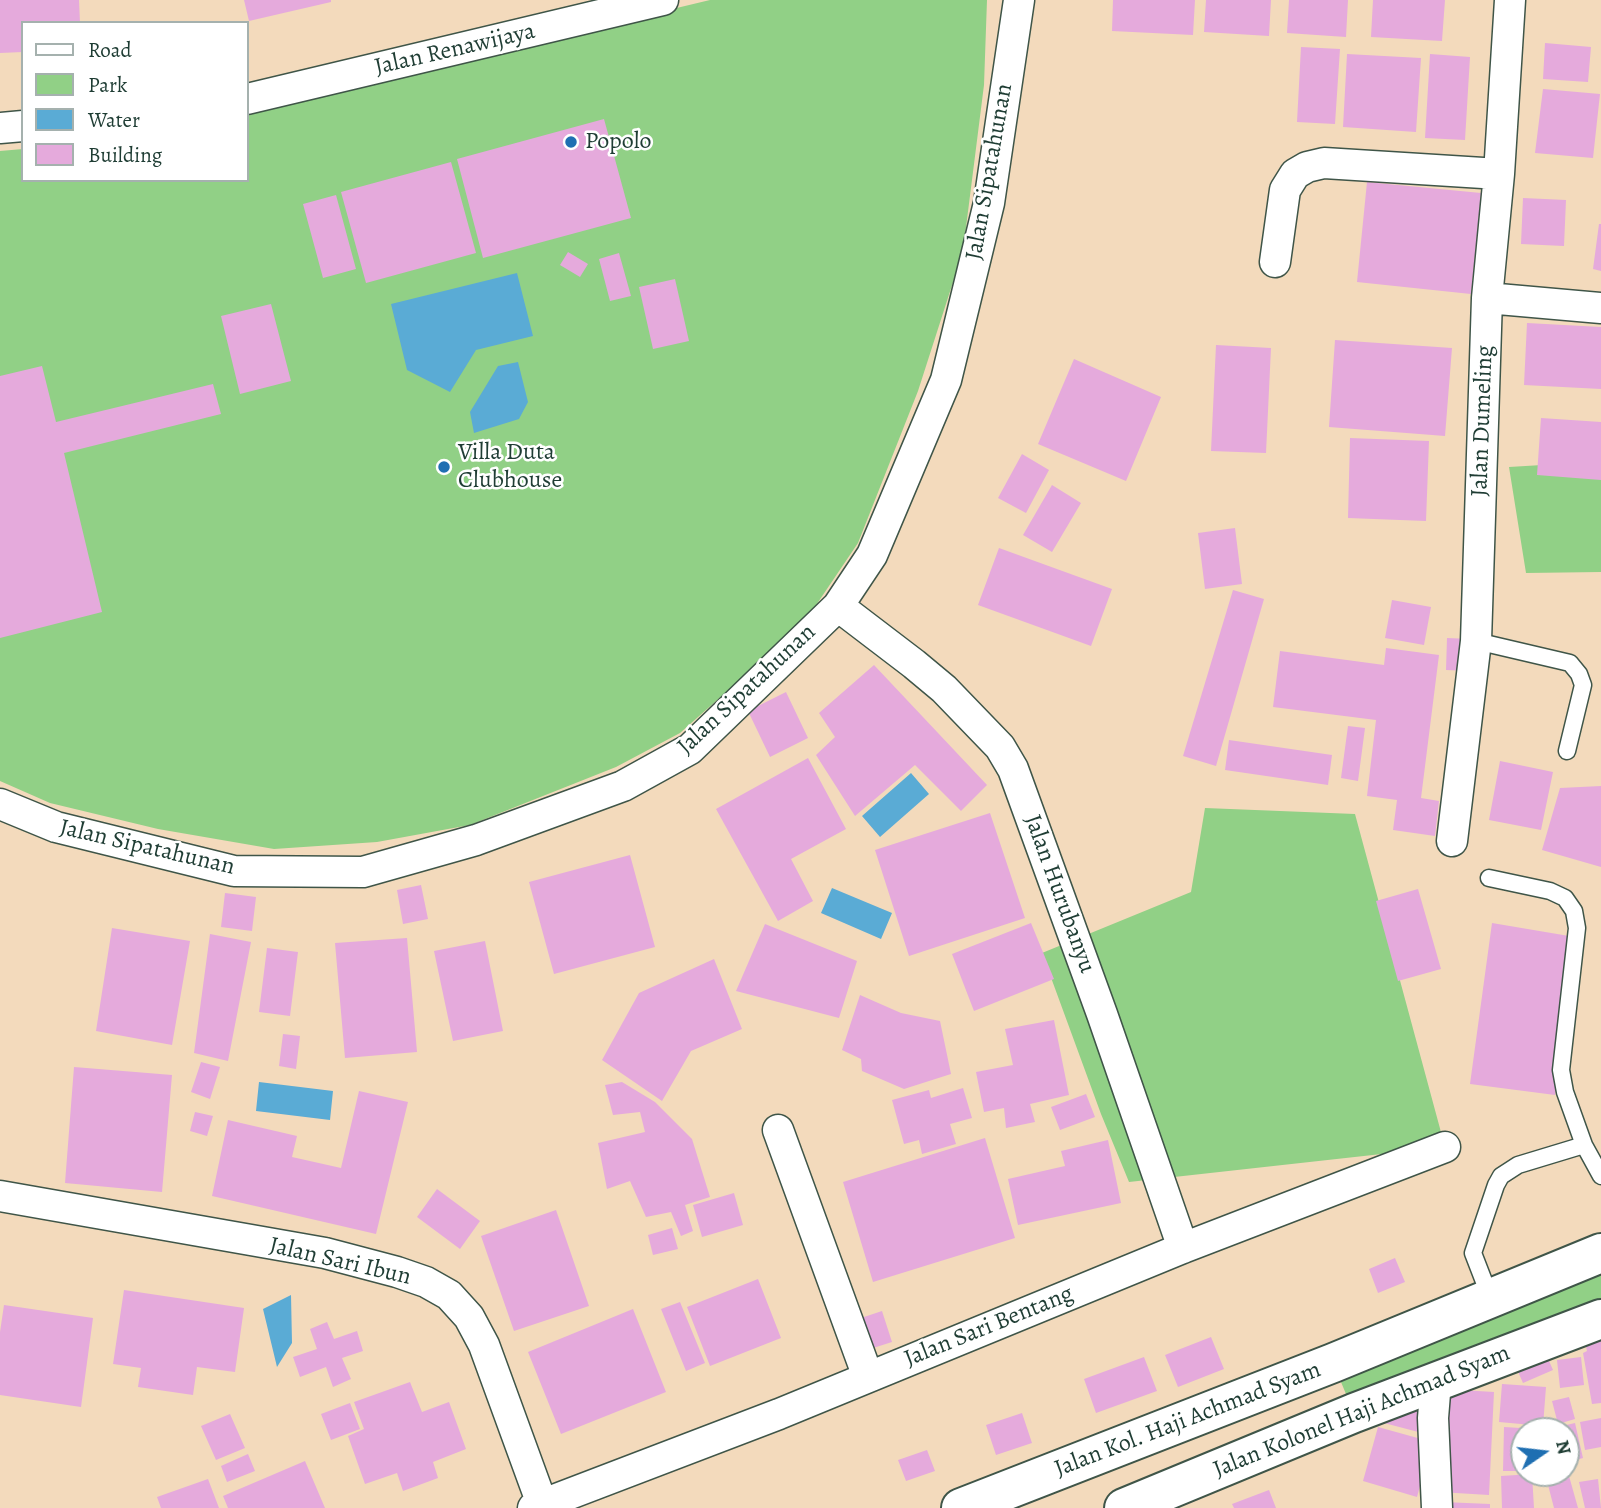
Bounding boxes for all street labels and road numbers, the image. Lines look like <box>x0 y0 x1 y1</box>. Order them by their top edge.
street label: Jalan Renawijaya <box>372 18 538 82</box>
street label: Jalan Sipatahunan <box>960 81 1020 263</box>
street label: Jalan Dumeling <box>1466 345 1500 497</box>
street label: Jalan Sipatahunan <box>672 619 822 761</box>
street label: Jalan Hurubanyu <box>1017 811 1101 977</box>
street label: Jalan Sipatahunan <box>57 814 237 882</box>
street label: Jalan Sari Ibun <box>266 1232 414 1292</box>
street label: Jalan Sari Bentang <box>900 1280 1078 1374</box>
street label: Jalan Kolonel Haji Achmad Syam <box>1209 1339 1515 1485</box>
street label: Jalan Kol. Haji Achmad Syam <box>1051 1356 1325 1484</box>

